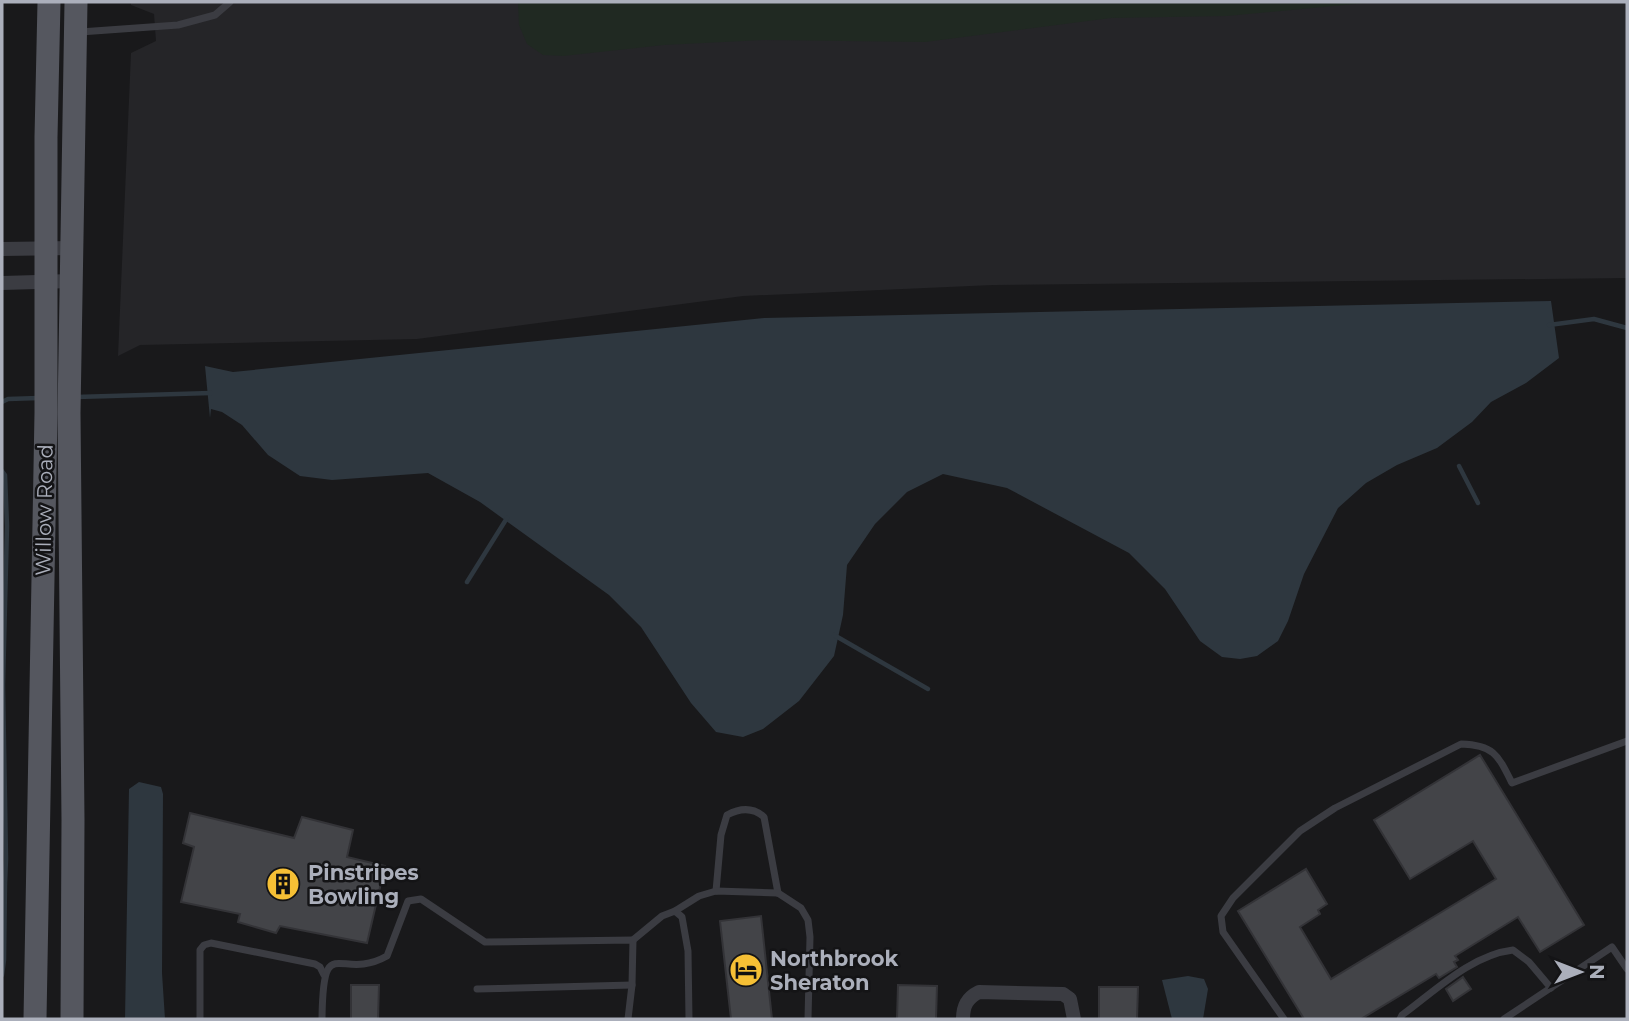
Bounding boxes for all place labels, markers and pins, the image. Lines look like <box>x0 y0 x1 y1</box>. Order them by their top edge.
place label: Pinstripes Bowling <box>308 860 419 909</box>
building icon: Pinstripes Bowling <box>264 865 302 903</box>
place label: Northbrook Sheraton <box>770 946 899 995</box>
hotel icon: Northbrook Sheraton <box>727 951 765 989</box>

